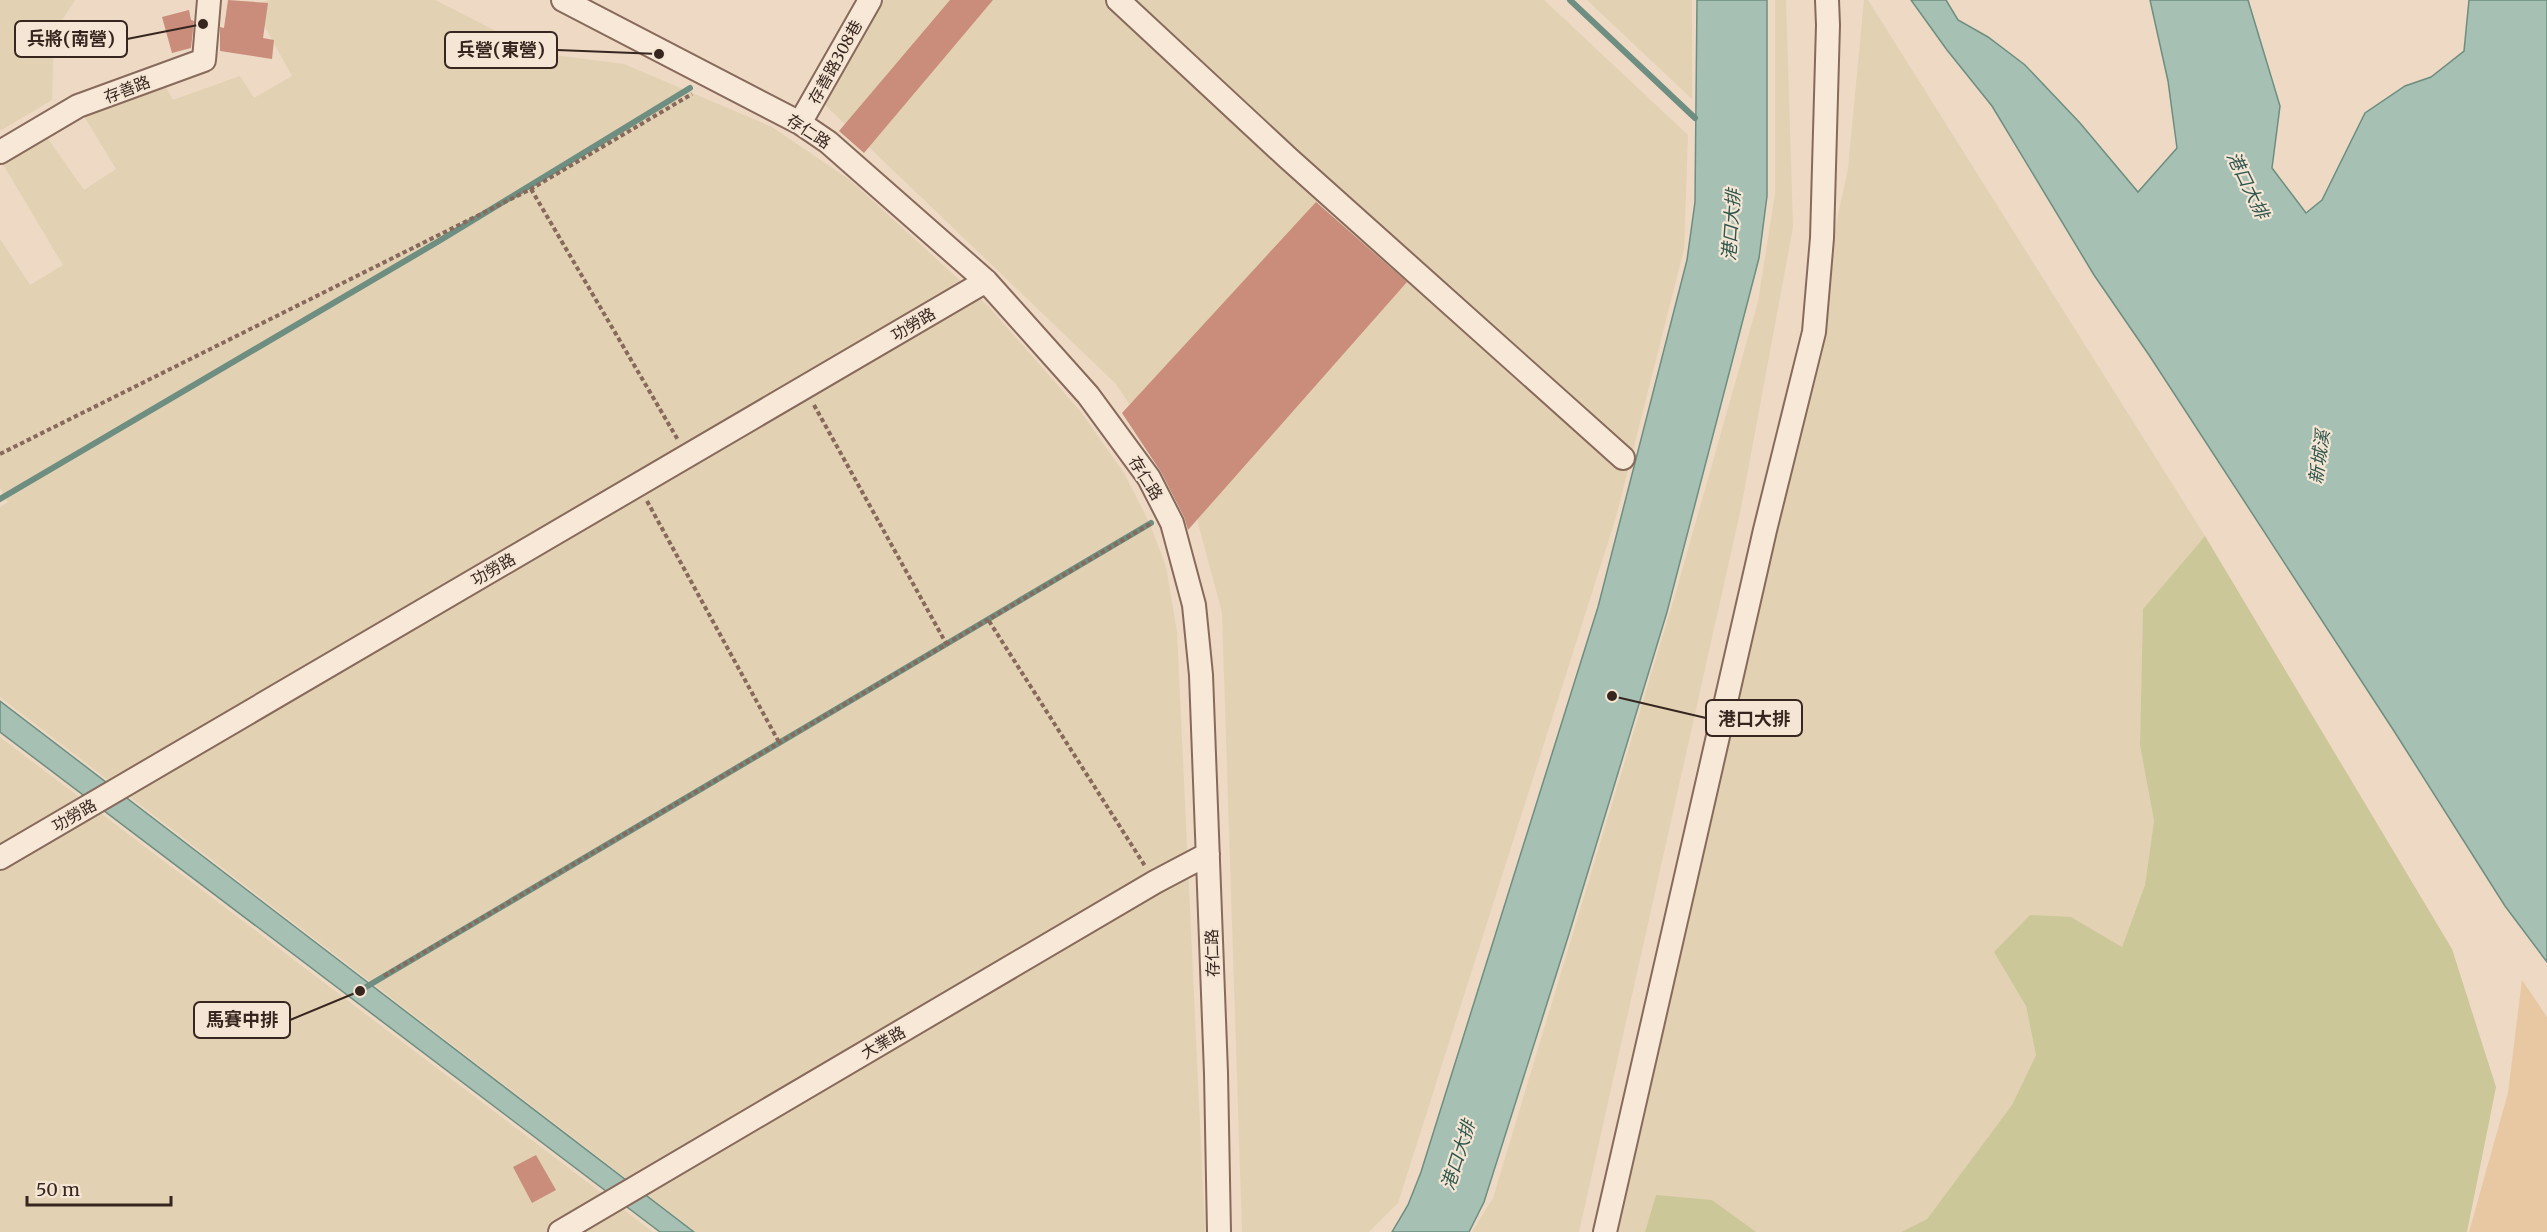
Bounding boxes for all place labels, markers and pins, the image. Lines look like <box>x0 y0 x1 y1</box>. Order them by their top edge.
callout: 兵將(南營) <box>15 21 127 57</box>
callout: 兵營(東營) <box>445 32 557 68</box>
callout: 港口大排 <box>1706 700 1802 736</box>
callout: 馬賽中排 <box>194 1002 290 1038</box>

